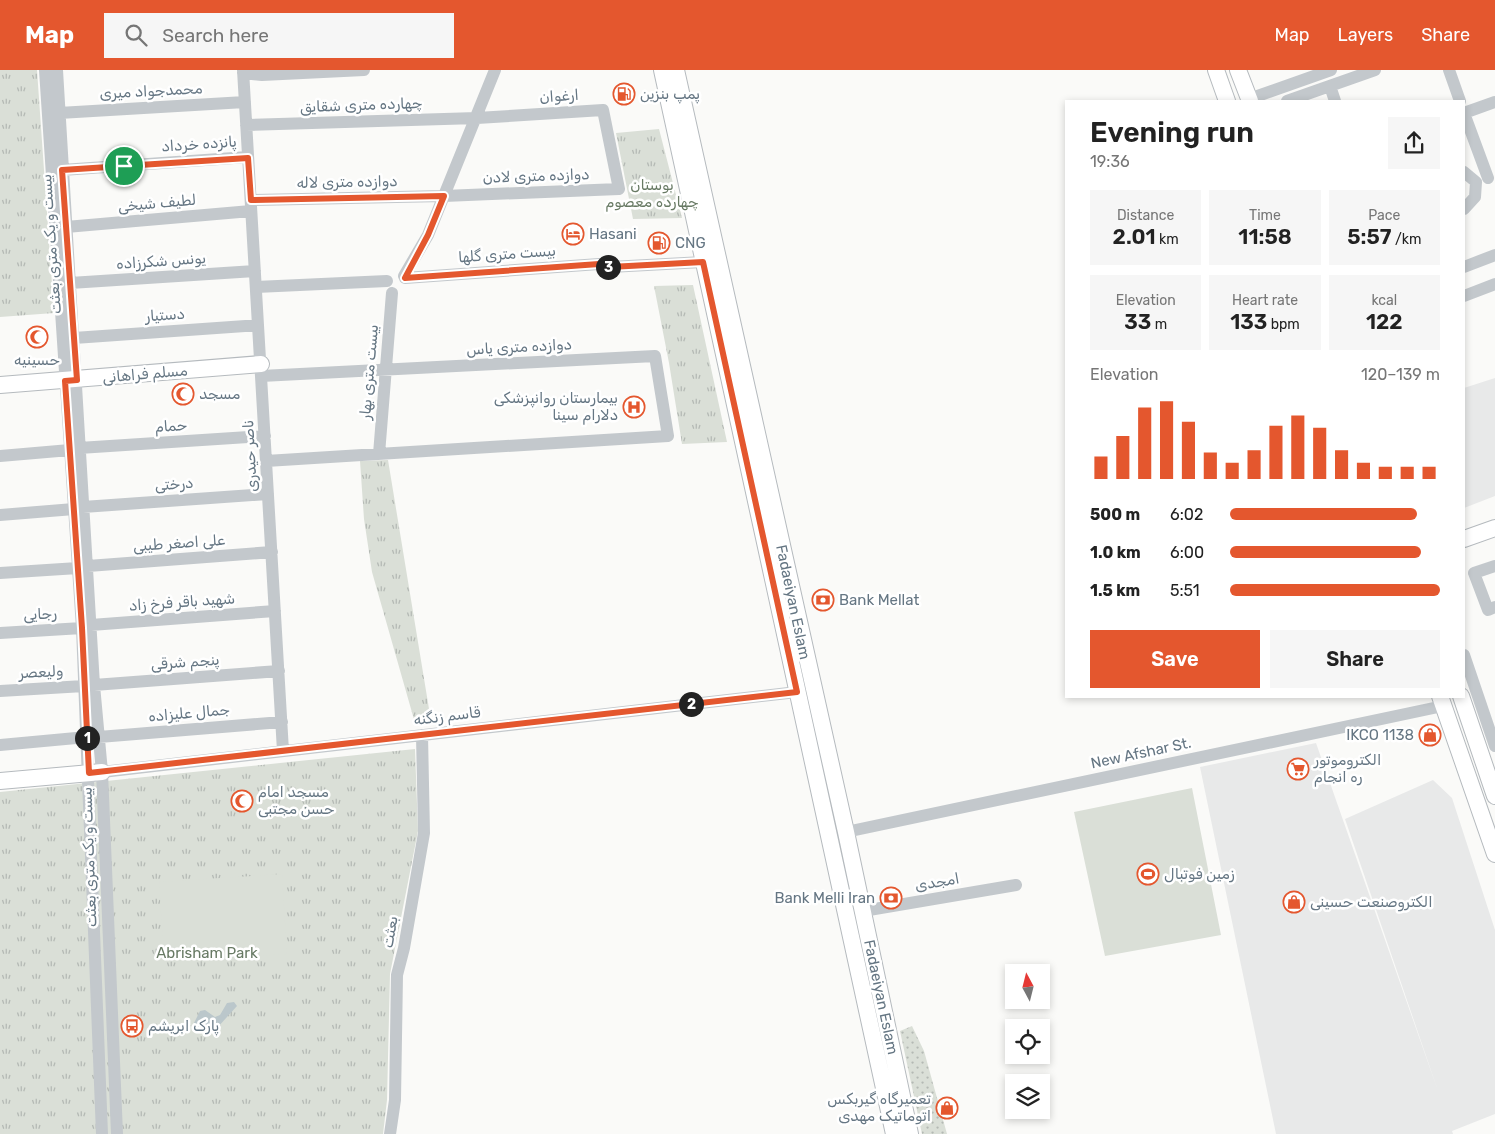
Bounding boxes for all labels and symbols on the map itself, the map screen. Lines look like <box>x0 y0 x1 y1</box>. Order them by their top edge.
street label: محمدجواد میری <box>99 79 203 103</box>
fuel station icon: پمپ بنزین <box>612 82 636 106</box>
place label: پمپ بنزین <box>640 85 700 104</box>
street label: ارغوان <box>539 86 579 106</box>
street label: چهارده متری شقایق <box>299 94 423 116</box>
street label: پانزده خرداد <box>161 132 237 157</box>
pin <box>103 145 145 187</box>
street label: دوازده متری لادن <box>482 165 590 188</box>
street label: دوازده متری لاله <box>296 172 398 193</box>
street label: بیست و یک متری بعثت <box>37 173 66 315</box>
park label: بوستان چهارده معصوم <box>605 176 699 212</box>
street label: لطیف شیخی <box>117 191 197 215</box>
hotel icon: Hasani <box>561 222 585 246</box>
place label: Hasani <box>589 225 637 243</box>
fuel station icon: CNG <box>647 231 671 255</box>
place label: CNG <box>675 234 706 252</box>
street label: بیست متری گلها <box>458 242 556 266</box>
street label: یونس شکرزاده <box>116 249 206 273</box>
pin: 3 <box>596 254 620 280</box>
street label: دستیار <box>144 305 185 325</box>
street label: بیست متری بهار <box>356 324 382 421</box>
mosque icon: حسینیه <box>25 325 49 349</box>
street label: دوازده متری یاس <box>466 335 572 360</box>
place label: حسینیه <box>14 351 60 369</box>
street label: مسلم فراهانی <box>102 361 188 388</box>
mosque icon: مسجد <box>171 382 195 406</box>
place label: مسجد <box>199 385 240 403</box>
place label: بیمارستان روانپزشکی دلارام سینا <box>494 389 618 425</box>
hospital icon: بیمارستان روانپزشکی دلارام سینا <box>622 395 646 419</box>
street label: حمام <box>154 416 188 437</box>
street label: ناصر حیدری <box>239 419 261 493</box>
street label: درختی <box>154 474 194 494</box>
street label: علی اصغر طیبی <box>132 531 226 555</box>
street label: Fadaeiyan Eslam <box>772 543 814 661</box>
bank icon: Bank Mellat <box>811 588 835 612</box>
street label: شهید باقر فرخ زاد <box>128 589 236 617</box>
place label: Bank Mellat <box>839 591 919 609</box>
street label: رجایی <box>23 604 57 624</box>
street label: پنجم شرقی <box>150 651 220 674</box>
street label: ولیعصر <box>17 662 64 683</box>
pin: 2 <box>678 692 704 716</box>
street label: جمال علیزاده <box>147 700 231 726</box>
street label: قاسم زنگنه <box>413 703 482 730</box>
shop icon: IKCO 1138 <box>1418 723 1442 747</box>
pin: 1 <box>74 726 100 750</box>
place label: IKCO 1138 <box>1346 726 1414 744</box>
street label: New Afshar St. <box>1089 734 1193 772</box>
place label: الکتروموتور ره انجام <box>1313 751 1381 787</box>
supermarket icon: الکتروموتور ره انجام <box>1286 757 1310 781</box>
place label: مسجد امام حسن مجتبی <box>258 783 335 818</box>
street label: بیست و یک متری بعثت <box>78 787 101 927</box>
mosque icon: مسجد امام حسن مجتبی <box>230 789 254 813</box>
sports icon: زمین فوتبال <box>1136 862 1160 886</box>
place label: زمین فوتبال <box>1164 865 1235 883</box>
street label: امجدی <box>913 869 961 895</box>
bank icon: Bank Melli Iran <box>879 886 903 910</box>
place label: Bank Melli Iran <box>774 889 875 907</box>
shop icon: الکتروصنعت حسینی <box>1282 890 1306 914</box>
place label: الکتروصنعت حسینی <box>1310 893 1432 912</box>
street label: بعثت <box>378 915 402 949</box>
street label: Fadaeiyan Eslam <box>860 938 902 1056</box>
park label: Abrisham Park <box>156 944 258 962</box>
north arrow <box>1005 964 1050 1009</box>
bus stop icon: پارک ابریشم <box>120 1014 144 1038</box>
place label: پارک ابریشم <box>148 1017 219 1036</box>
place label: تعمیرگاه گیربکس اتوماتیک مهدی <box>827 1090 931 1125</box>
shop icon: تعمیرگاه گیربکس اتوماتیک مهدی <box>935 1096 959 1120</box>

